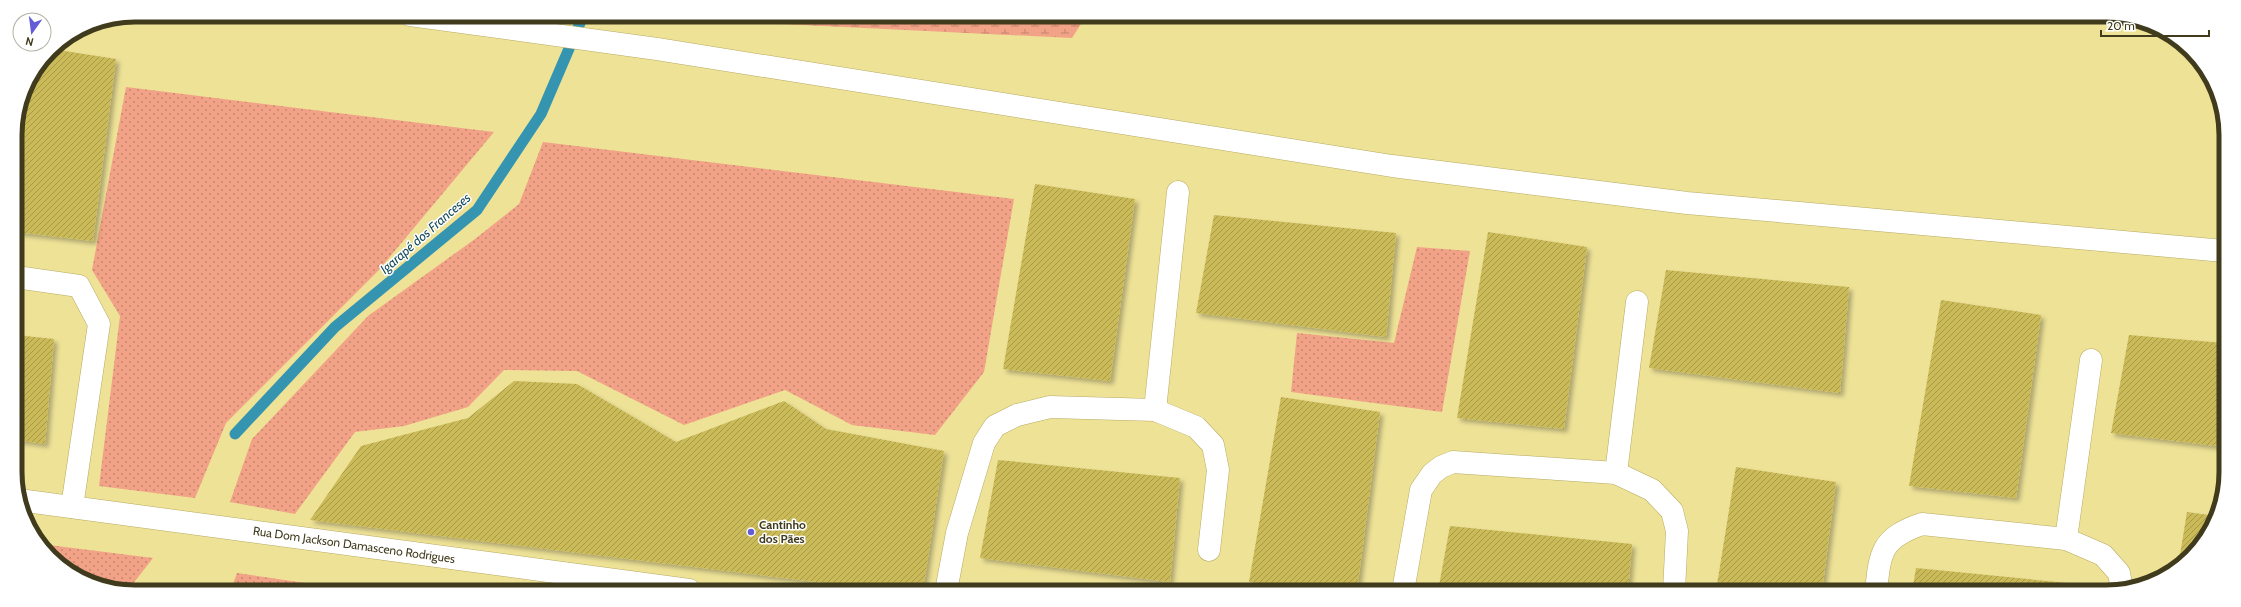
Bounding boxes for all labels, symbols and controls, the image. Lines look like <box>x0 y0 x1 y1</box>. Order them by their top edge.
north arrow <box>12 12 52 52</box>
scale bar <box>2101 12 2209 38</box>
text: 20 m <box>2107 18 2135 33</box>
text: N <box>24 34 35 49</box>
water label: Igarapé dos Franceses <box>376 189 474 277</box>
place label: Cantinho dos Pães <box>759 517 806 546</box>
street label: Rua Dom Jackson Damasceno Rodrigues <box>252 523 456 566</box>
marker: Cantinho dos Pães <box>746 527 756 537</box>

